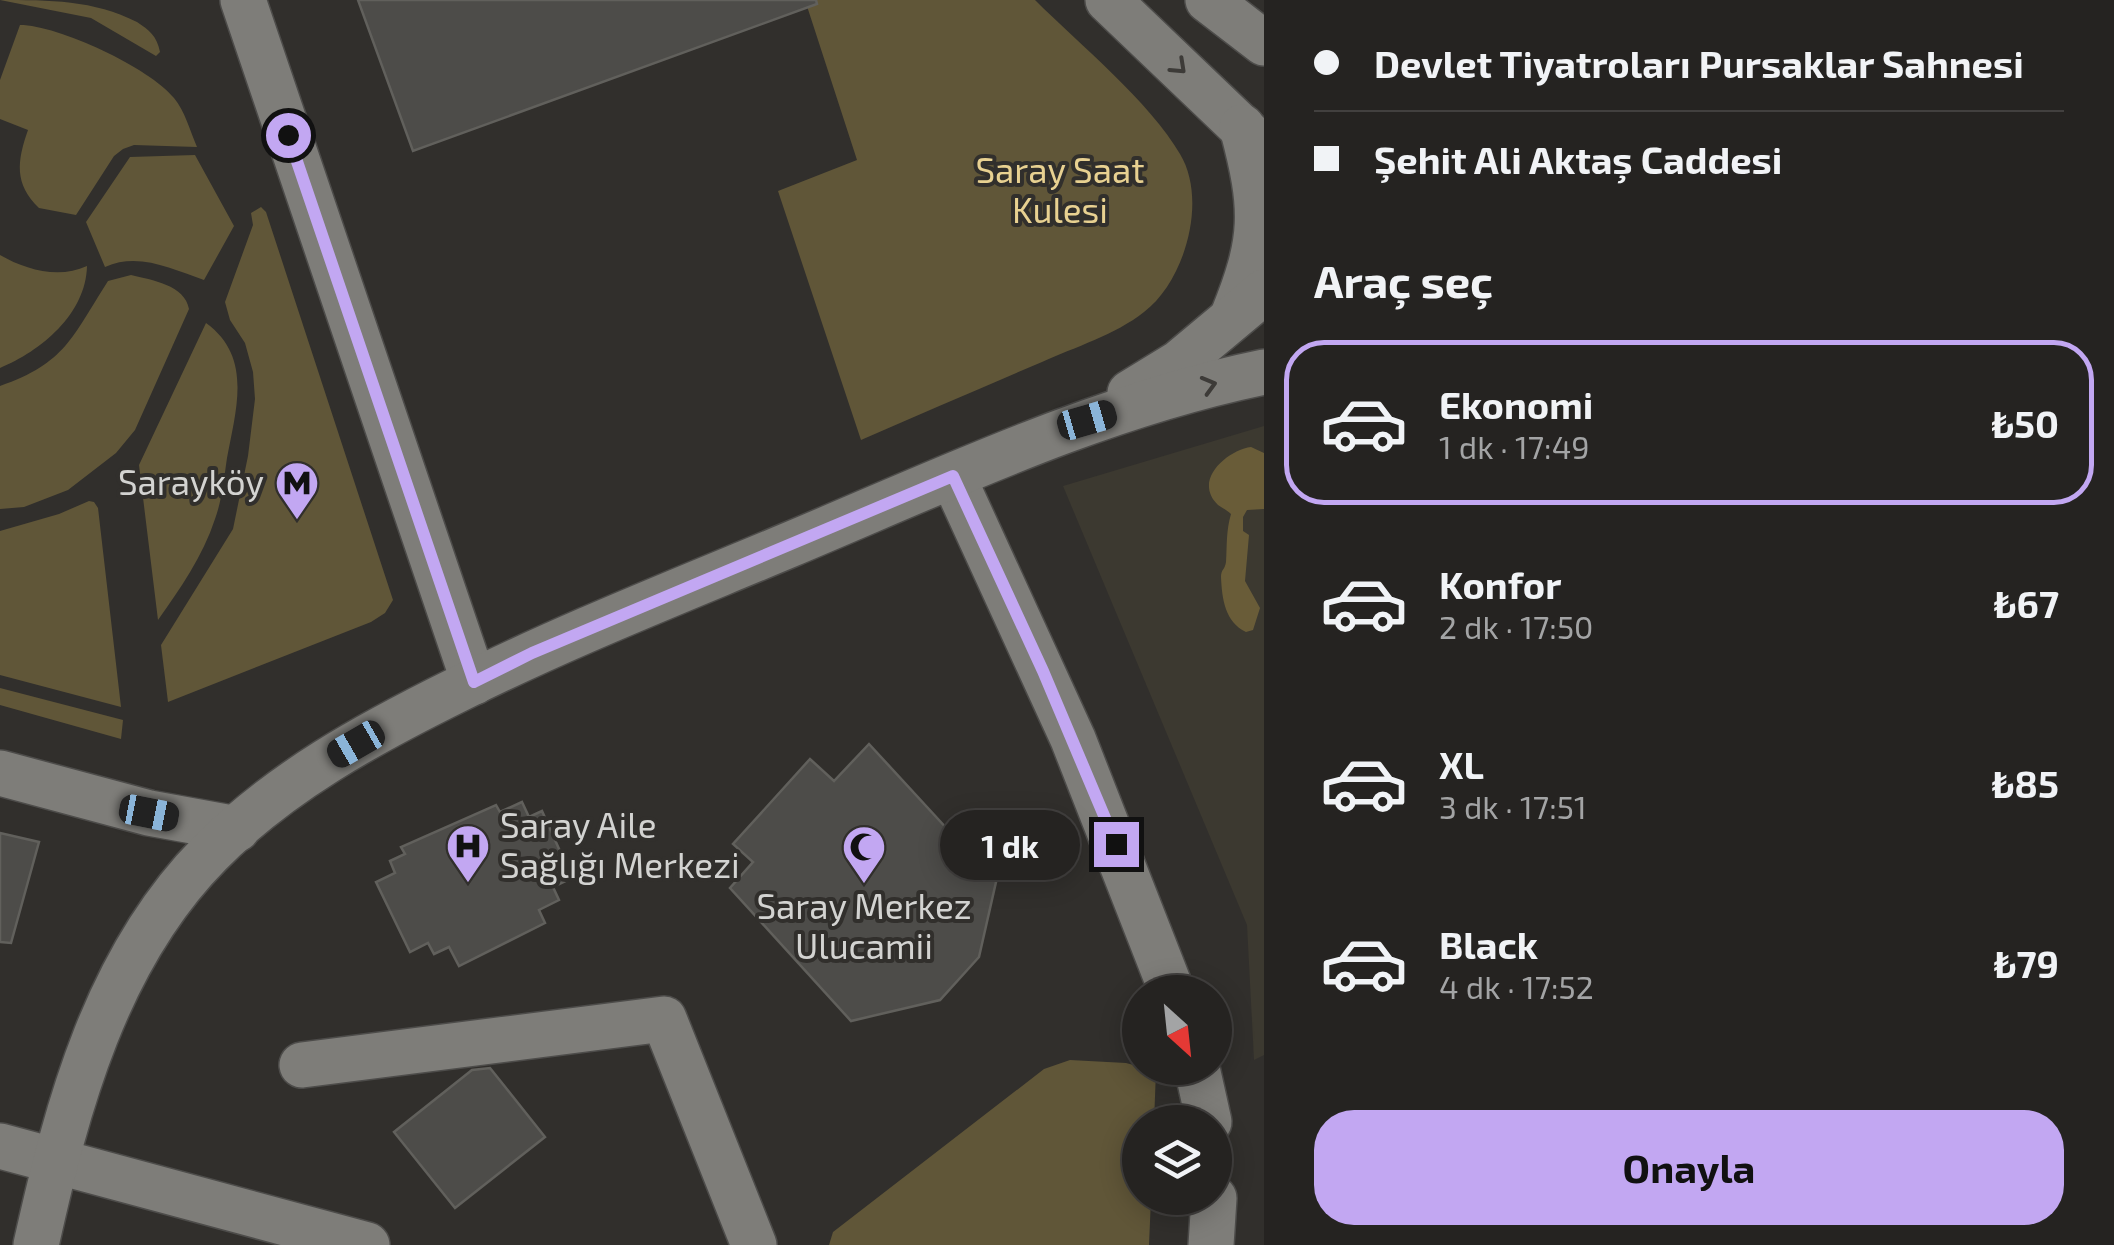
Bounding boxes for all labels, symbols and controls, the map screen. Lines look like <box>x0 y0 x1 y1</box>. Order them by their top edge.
text: Devlet Tiyatroları Pursaklar Sahnesi <box>1374 40 2024 86</box>
one-way arrow <box>1167 55 1186 73</box>
route start <box>266 113 311 158</box>
text: Şehit Ali Aktaş Caddesi <box>1374 136 1782 182</box>
park label: Saray Saat Kulesi <box>975 148 1145 230</box>
text: Araç seç <box>1314 253 1493 307</box>
one-way arrow <box>1199 376 1217 397</box>
icon: car <box>1319 378 1409 468</box>
text: Ekonomi <box>1439 381 1593 427</box>
car <box>1054 397 1120 443</box>
text: ₺50 <box>1991 400 2059 446</box>
text: 1 dk · 17:49 <box>1439 427 1590 465</box>
place label: Sarayköy <box>118 460 264 502</box>
metro station icon: Sarayköy <box>274 460 320 521</box>
icon: car <box>1319 558 1409 648</box>
text: Konfor <box>1439 561 1561 607</box>
text: ₺67 <box>1994 580 2059 626</box>
text: 2 dk · 17:50 <box>1439 607 1593 645</box>
car <box>323 716 389 772</box>
icon: car <box>1319 738 1409 828</box>
text: XL <box>1439 741 1484 787</box>
text: ₺85 <box>1992 760 2059 806</box>
text: 3 dk · 17:51 <box>1439 787 1587 825</box>
car <box>117 793 181 833</box>
place label: Saray Aile Sağlığı Merkezi <box>500 803 740 885</box>
callout: 1 dk <box>941 809 1081 879</box>
route end <box>1094 822 1139 867</box>
hospital icon: Saray Aile Sağlığı Merkezi <box>445 823 491 884</box>
mosque icon: Saray Merkez Ulucamii <box>841 824 887 885</box>
text: 1 dk <box>981 826 1039 864</box>
place label: Saray Merkez Ulucamii <box>756 884 972 966</box>
icon: car <box>1319 918 1409 1008</box>
text: Black <box>1439 921 1538 967</box>
text: ₺79 <box>1994 940 2059 986</box>
text: 4 dk · 17:52 <box>1439 967 1594 1005</box>
north arrow <box>1122 975 1232 1085</box>
map controls <box>1122 975 1232 1215</box>
button: layers <box>1122 1105 1232 1215</box>
button: Onayla <box>1314 1110 2064 1225</box>

